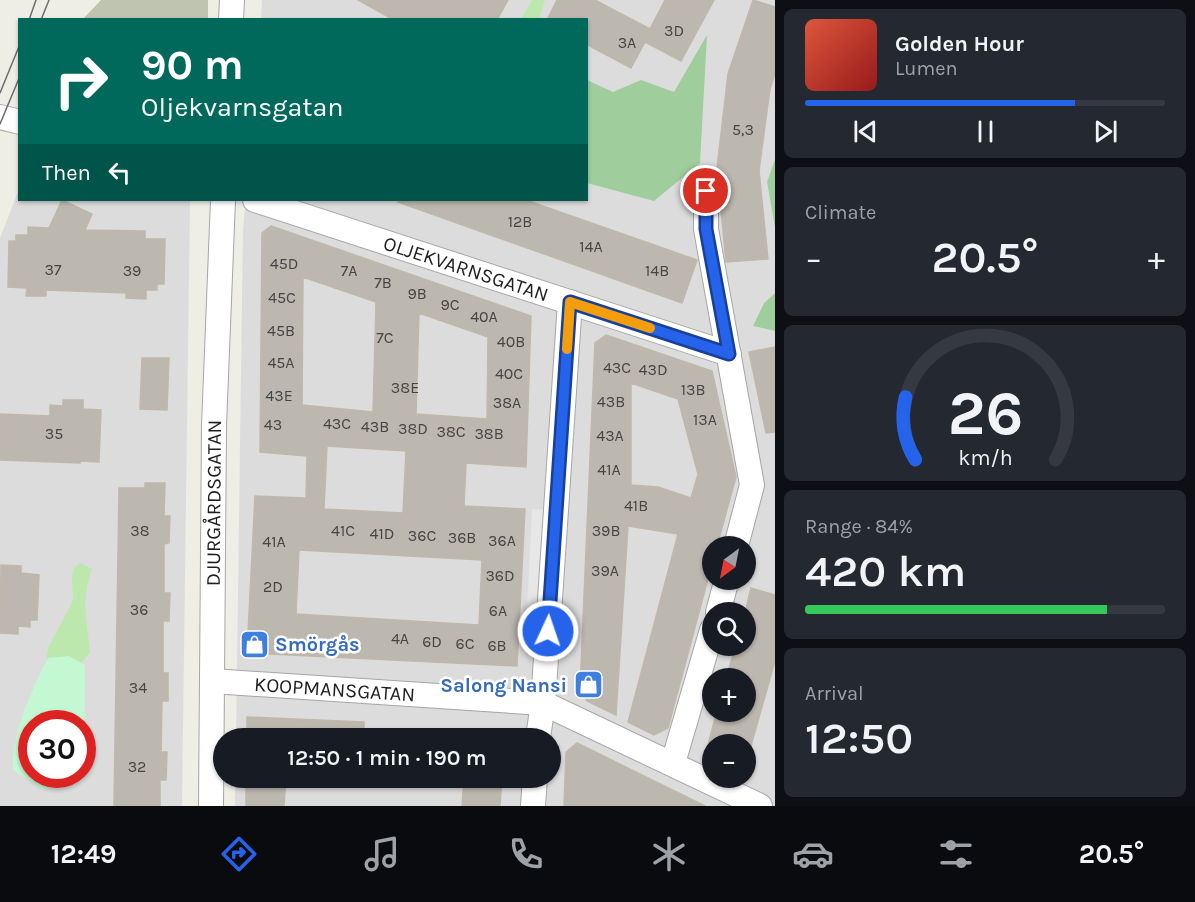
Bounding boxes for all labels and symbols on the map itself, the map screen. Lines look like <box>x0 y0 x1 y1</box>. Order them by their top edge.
house number: 3D <box>664 21 684 40</box>
house number: 3A <box>618 33 636 52</box>
house number: 5,3 <box>732 120 754 139</box>
pin <box>680 165 731 216</box>
house number: 12B <box>508 212 532 231</box>
street label: OLJEKVARNSGATAN <box>381 232 551 307</box>
house number: 14A <box>579 237 603 256</box>
house number: 45D <box>270 254 298 273</box>
house number: 37 <box>45 260 62 279</box>
house number: 39 <box>123 261 141 280</box>
house number: 7A <box>341 261 357 280</box>
house number: 14B <box>645 261 669 280</box>
house number: 7B <box>374 273 392 292</box>
house number: 9B <box>407 284 427 303</box>
house number: 45C <box>268 288 296 307</box>
house number: 9C <box>440 295 460 314</box>
house number: 40A <box>470 307 498 326</box>
house number: 45B <box>267 321 295 340</box>
house number: 7C <box>376 328 394 347</box>
house number: 40B <box>497 332 525 351</box>
house number: 45A <box>267 353 295 372</box>
house number: 43C <box>603 358 631 377</box>
house number: 43D <box>639 360 667 379</box>
house number: 40C <box>495 364 523 383</box>
house number: 38E <box>391 378 419 397</box>
house number: 13B <box>681 380 705 399</box>
house number: 43E <box>265 386 293 405</box>
house number: 43B <box>597 392 625 411</box>
house number: 38A <box>493 393 521 412</box>
house number: 13A <box>693 410 717 429</box>
house number: 43C <box>323 414 351 433</box>
house number: 43 <box>264 415 282 434</box>
house number: 43B <box>361 417 389 436</box>
house number: 38D <box>398 419 428 438</box>
street label: DJURGÅRDSGATAN <box>202 420 226 586</box>
house number: 38C <box>436 422 466 441</box>
house number: 35 <box>45 424 63 443</box>
house number: 38B <box>474 424 504 443</box>
house number: 43A <box>596 426 624 445</box>
house number: 41A <box>597 460 621 479</box>
house number: 41B <box>624 496 648 515</box>
house number: 38 <box>130 521 150 540</box>
house number: 41C <box>331 521 355 540</box>
house number: 39B <box>592 521 620 540</box>
house number: 41D <box>370 524 394 543</box>
house number: 36C <box>408 526 436 545</box>
house number: 36B <box>448 528 476 547</box>
house number: 36A <box>488 531 516 550</box>
house number: 41A <box>262 532 286 551</box>
north arrow <box>702 536 756 590</box>
house number: 39A <box>591 561 619 580</box>
house number: 36D <box>485 566 515 585</box>
house number: 2D <box>263 577 283 596</box>
position arrow <box>516 599 580 663</box>
house number: 36 <box>130 600 148 619</box>
house number: 6A <box>489 601 507 620</box>
shop icon: Smörgås <box>238 628 270 660</box>
house number: 4A <box>391 629 409 648</box>
house number: 6D <box>422 632 442 651</box>
place label: Smörgås <box>275 633 360 656</box>
house number: 6C <box>456 634 475 653</box>
house number: 6B <box>487 636 507 655</box>
shop icon: Salong Nansi <box>572 669 604 701</box>
street label: KOOPMANSGATAN <box>253 673 416 706</box>
place label: Salong Nansi <box>440 674 567 697</box>
house number: 34 <box>129 678 147 697</box>
speed limit sign: 30 <box>18 710 96 788</box>
house number: 32 <box>128 757 146 776</box>

